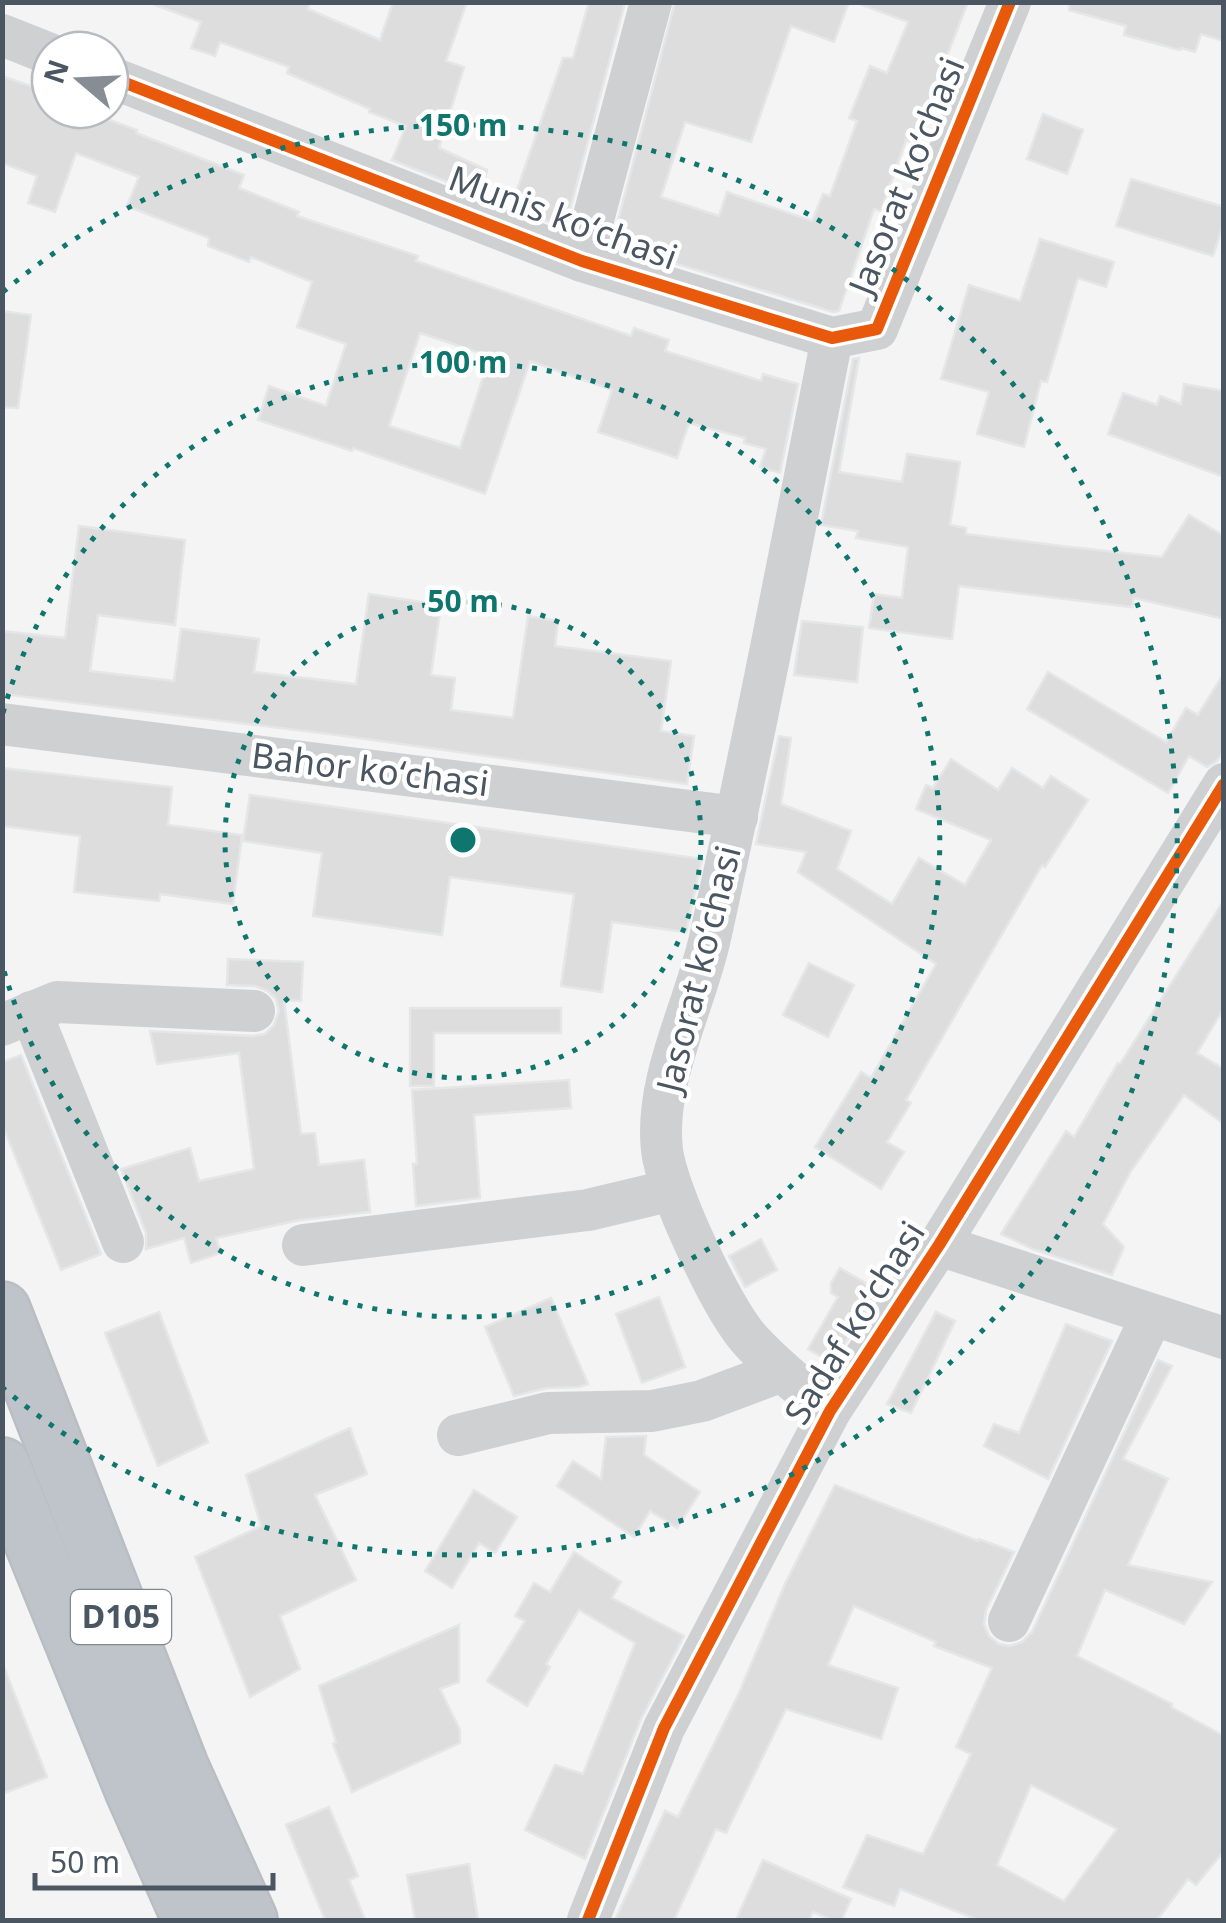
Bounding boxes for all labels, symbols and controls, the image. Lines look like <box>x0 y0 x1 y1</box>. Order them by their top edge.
north arrow <box>30 30 130 130</box>
street label: Jasorat koʻchasi <box>835 50 975 304</box>
text: N <box>34 55 77 88</box>
text: 150 m <box>419 104 507 145</box>
street label: Munis koʻchasi <box>443 154 684 280</box>
text: 100 m <box>419 341 507 382</box>
text: 50 m <box>427 580 499 621</box>
street label: Bahor koʻchasi <box>249 731 491 806</box>
centre of rings <box>445 822 481 858</box>
street label: Jasorat koʻchasi <box>644 841 751 1100</box>
street label: Sadaf koʻchasi <box>773 1212 935 1433</box>
road number: D105 <box>71 1590 171 1644</box>
scale bar <box>35 1828 272 1890</box>
text: 50 m <box>50 1841 120 1882</box>

